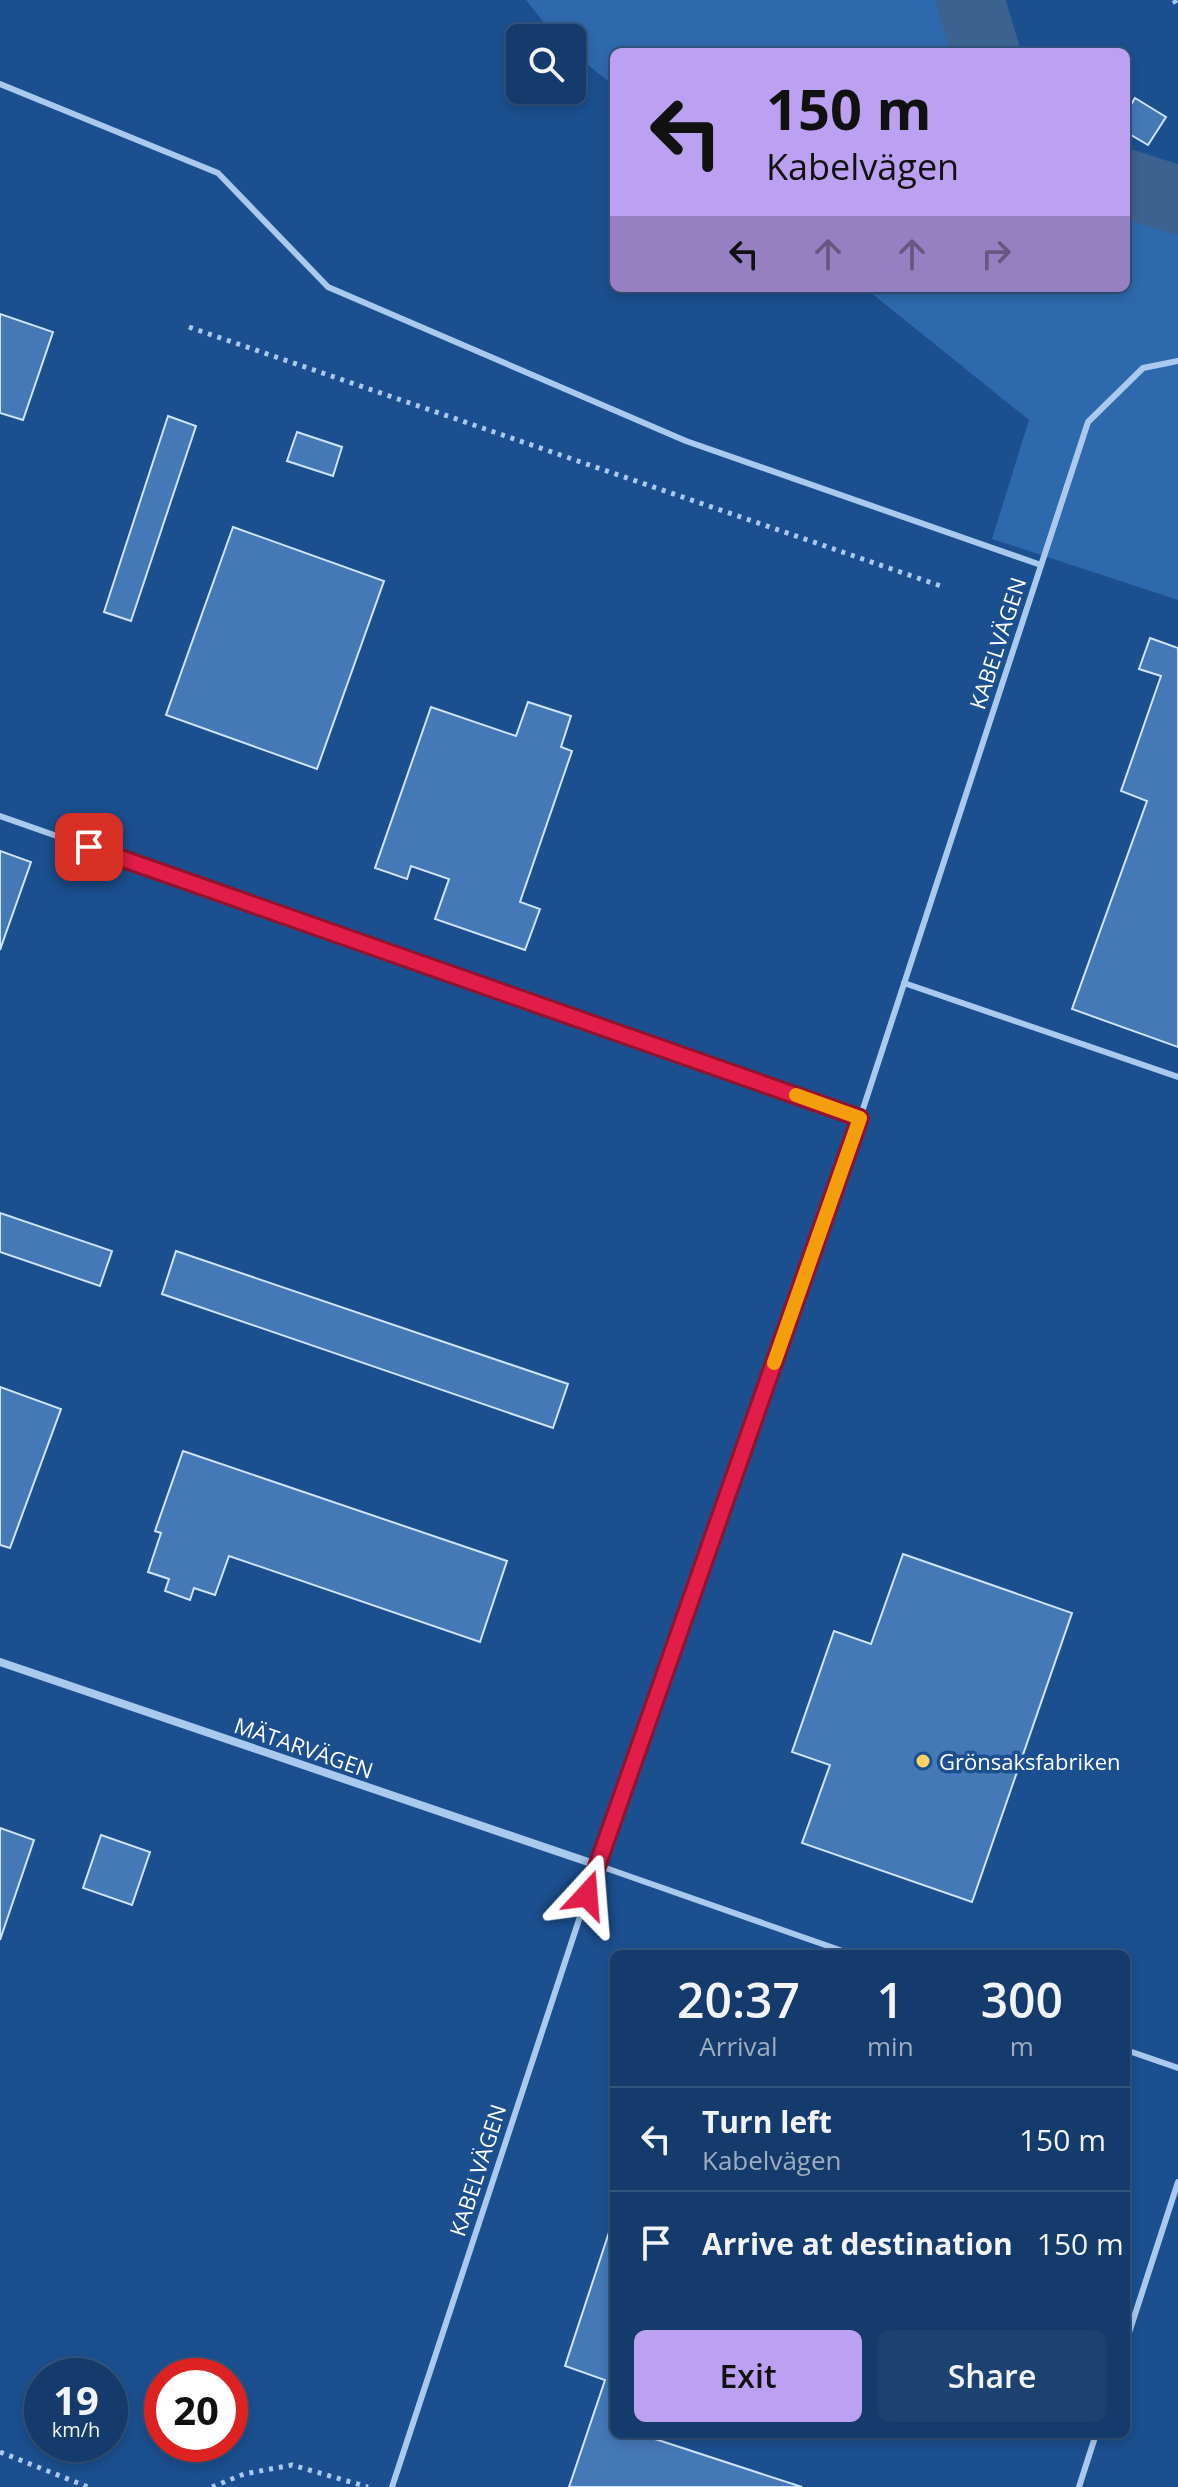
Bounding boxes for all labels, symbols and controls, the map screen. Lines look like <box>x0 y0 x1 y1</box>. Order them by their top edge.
map controls <box>506 24 586 104</box>
button: search <box>506 24 586 104</box>
text: 150 m <box>766 70 932 146</box>
icon: left <box>634 80 738 184</box>
text: Kabelvägen <box>766 142 959 191</box>
icon: left <box>722 232 766 276</box>
icon: ahead <box>806 232 850 276</box>
icon: ahead <box>890 232 934 276</box>
icon: right <box>974 232 1018 276</box>
street label: KABELVÄGEN <box>962 573 1032 713</box>
pin <box>55 813 123 881</box>
icon: arrive <box>67 825 111 869</box>
street label: MÄTARVÄGEN <box>231 1709 377 1785</box>
place label: Grönsaksfabriken <box>939 1746 1121 1776</box>
marker: Grönsaksfabriken <box>914 1752 932 1770</box>
position arrow <box>545 1853 629 1937</box>
text: 20:37 <box>677 1967 800 2032</box>
text: 1 <box>877 1967 904 2032</box>
text: 300 <box>981 1967 1063 2032</box>
text: Arrival <box>699 2028 778 2064</box>
text: min <box>867 2028 914 2064</box>
text: m <box>1010 2028 1034 2064</box>
street label: KABELVÄGEN <box>442 2100 512 2240</box>
text: Turn left <box>702 2101 832 2142</box>
icon: left <box>634 2117 678 2161</box>
text: 150 m <box>1019 2119 1106 2160</box>
text: Kabelvägen <box>702 2142 842 2178</box>
icon: arrive <box>634 2221 678 2265</box>
text: Arrive at destination <box>702 2223 1013 2264</box>
text: 150 m <box>1037 2223 1124 2264</box>
button: Exit <box>634 2330 862 2422</box>
button: Share <box>878 2330 1106 2422</box>
speed limit sign: 20 <box>144 2358 248 2462</box>
text: 19 <box>53 2372 99 2427</box>
text: km/h <box>52 2416 100 2443</box>

